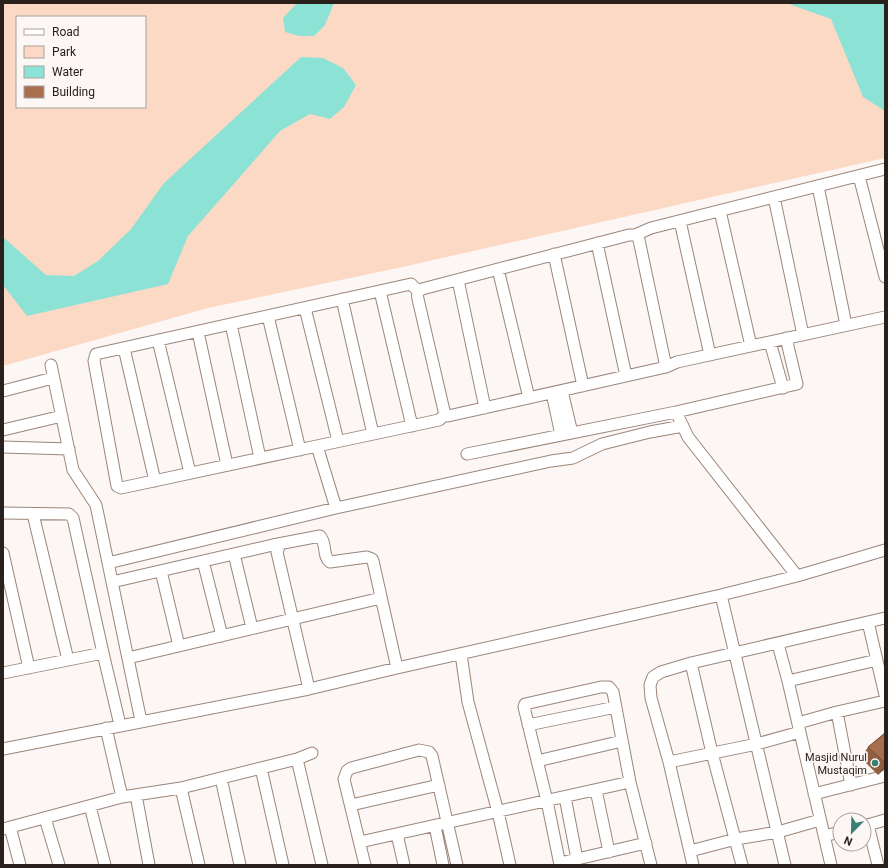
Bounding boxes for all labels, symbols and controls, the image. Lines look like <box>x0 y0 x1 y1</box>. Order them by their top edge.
legend <box>16 16 146 108</box>
text: Road <box>52 25 80 39</box>
text: Park <box>52 45 77 59</box>
text: Water <box>52 65 83 79</box>
text: Building <box>52 85 95 99</box>
place label: Masjid Nurul Mustaqim <box>805 751 867 777</box>
marker: Masjid Nurul Mustaqim <box>870 758 880 768</box>
north arrow <box>832 812 872 852</box>
text: N <box>842 833 854 848</box>

